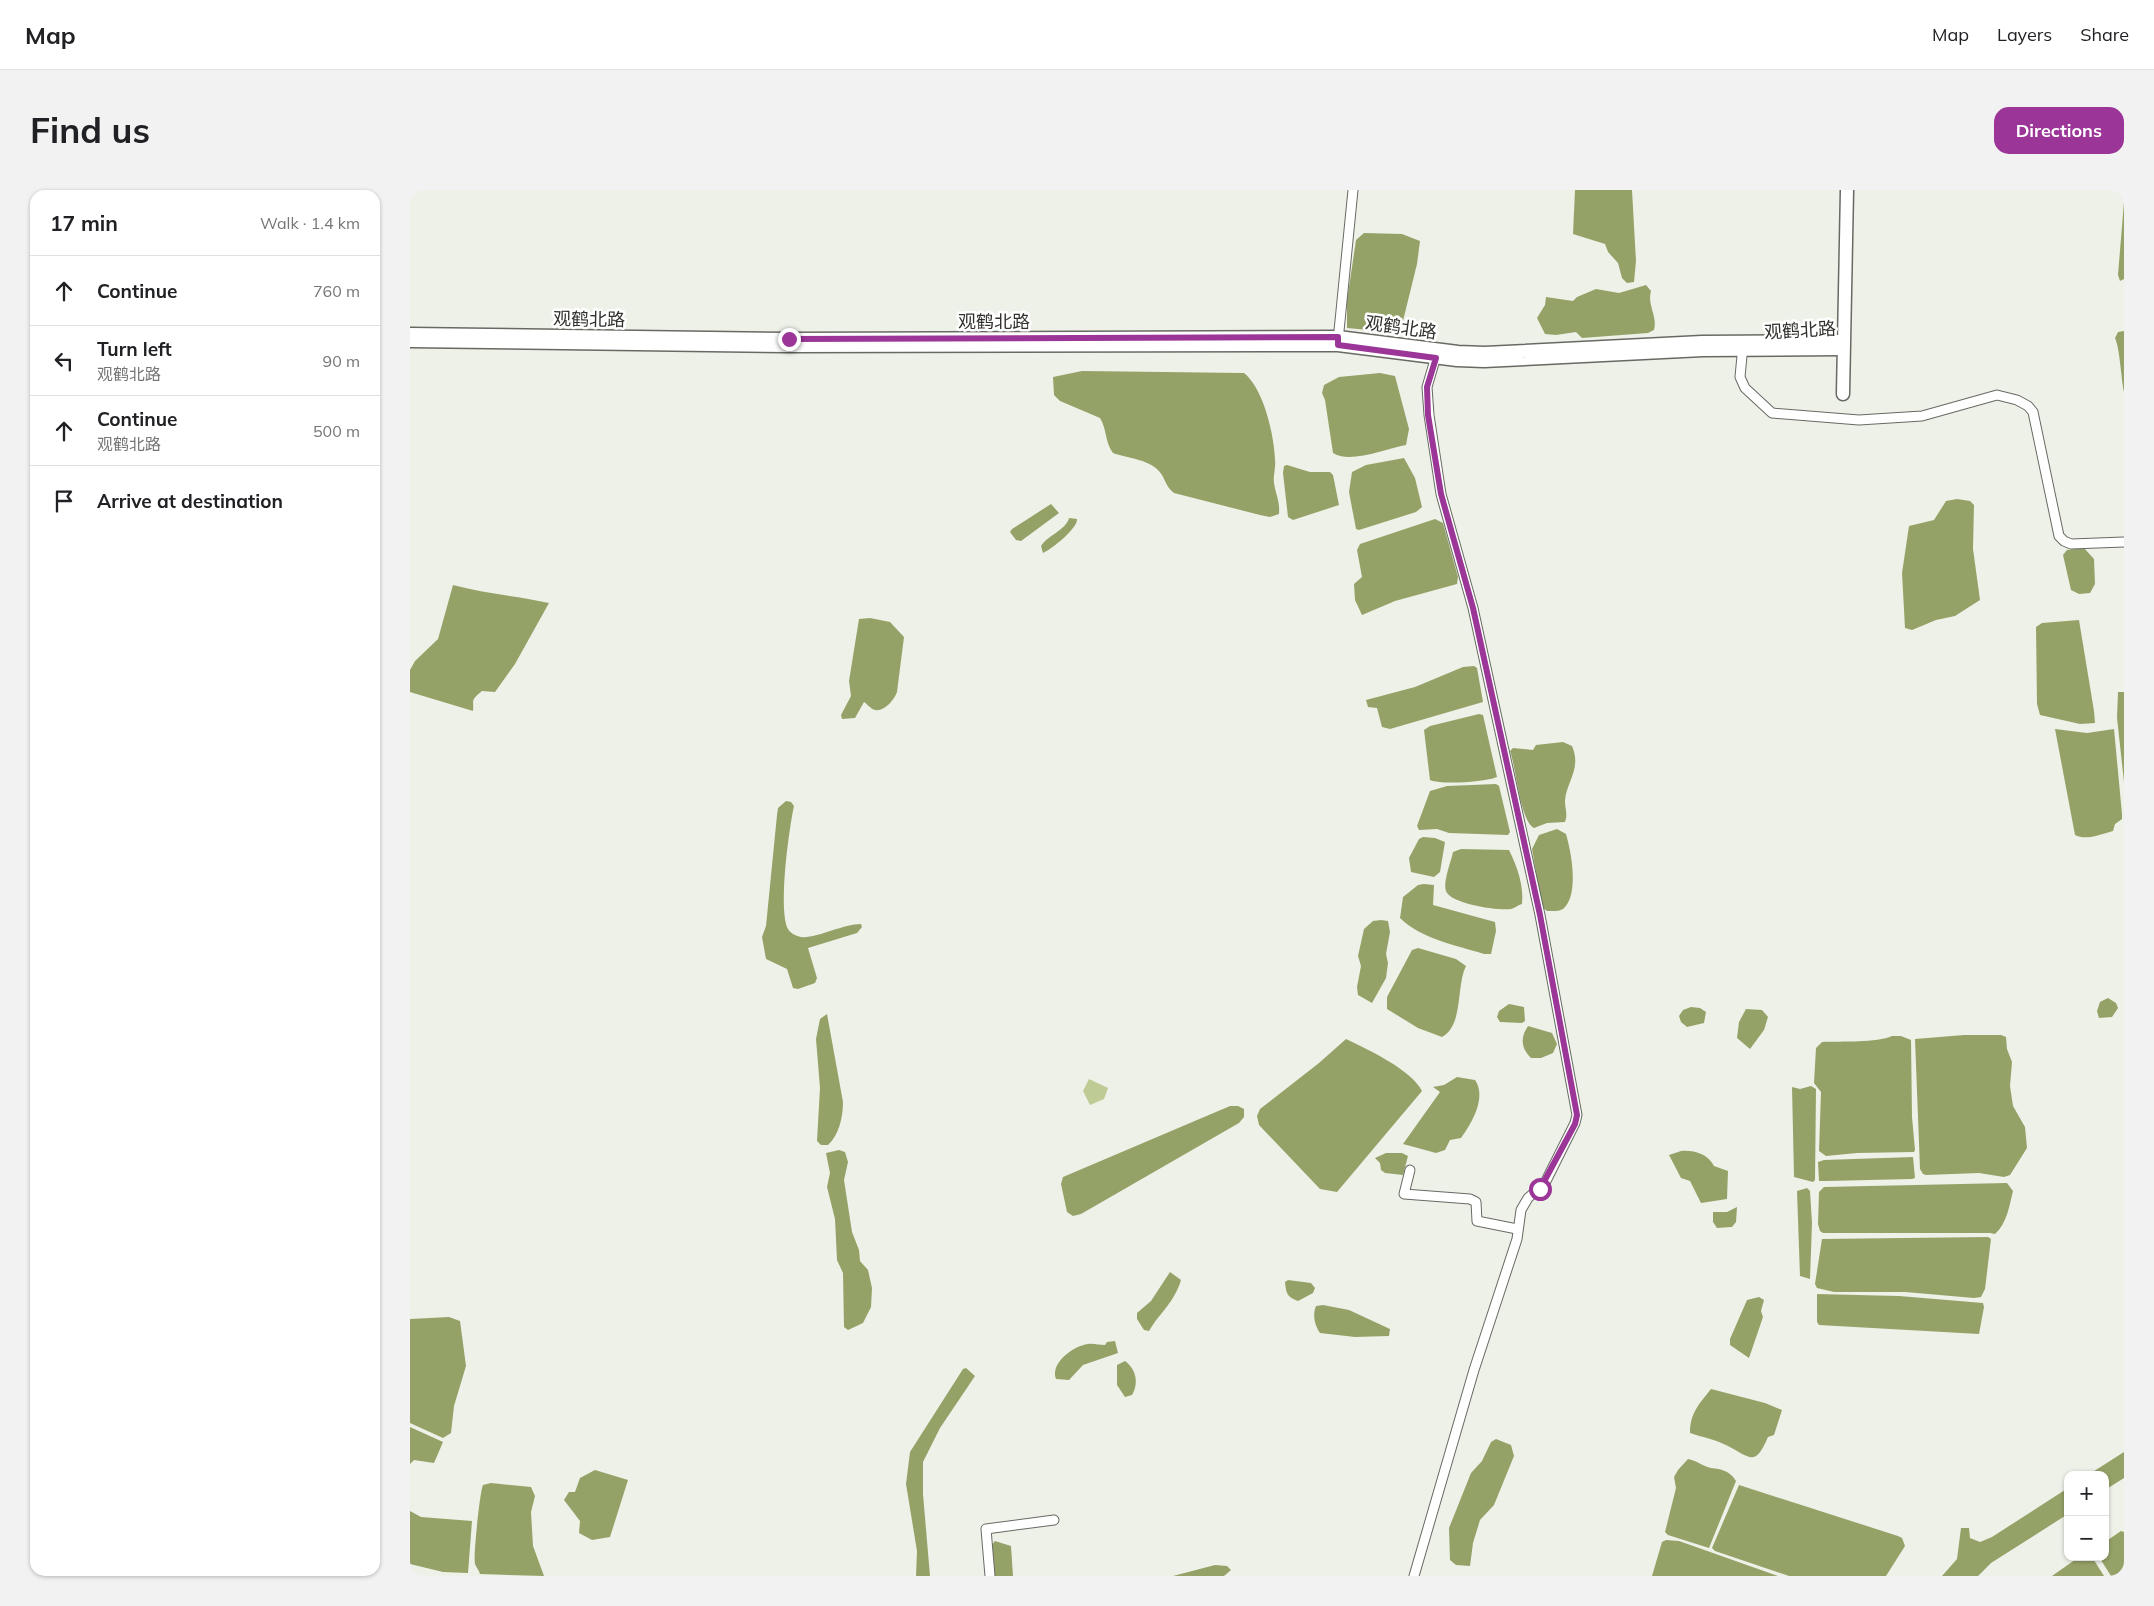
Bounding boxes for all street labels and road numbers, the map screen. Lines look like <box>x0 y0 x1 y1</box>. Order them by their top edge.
street label: 观鹤北路 <box>553 307 625 331</box>
street label: 观鹤北路 <box>958 310 1030 333</box>
street label: 观鹤北路 <box>1364 311 1438 343</box>
street label: 观鹤北路 <box>1763 317 1837 343</box>

